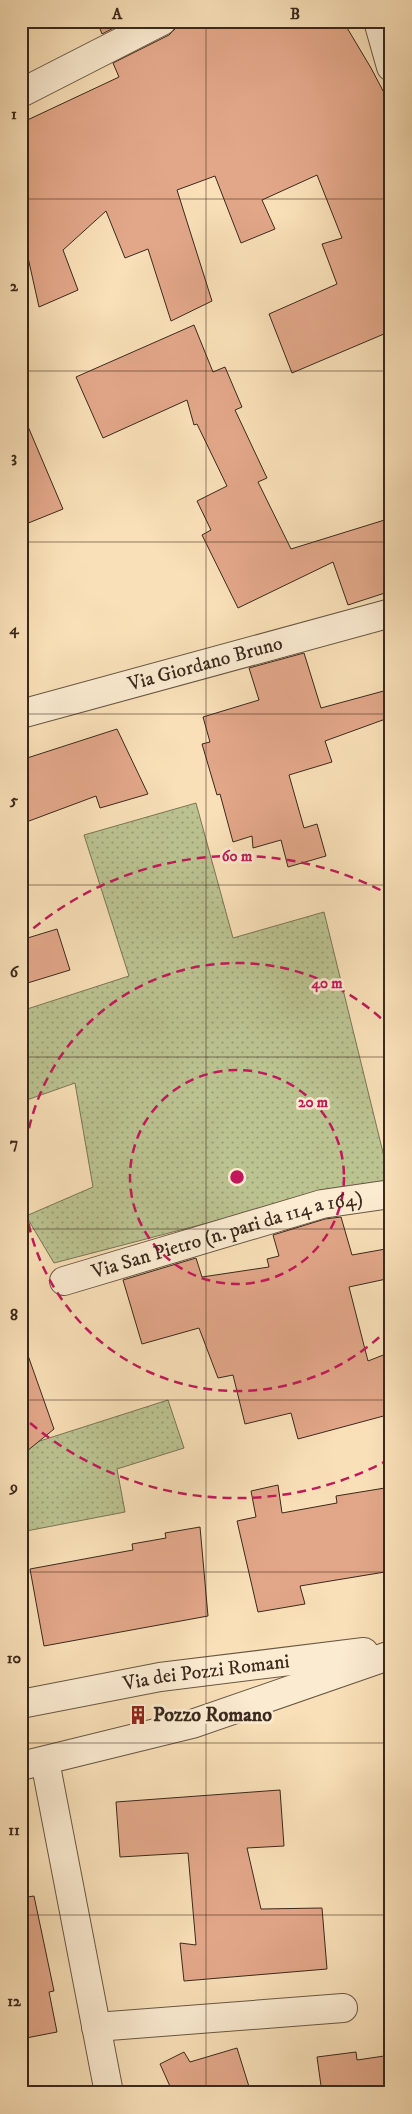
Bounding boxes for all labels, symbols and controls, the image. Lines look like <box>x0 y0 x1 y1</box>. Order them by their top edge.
text: A <box>111 4 123 24</box>
text: B <box>290 4 300 24</box>
text: 1 <box>11 104 17 124</box>
text: 2 <box>10 276 19 296</box>
text: 3 <box>11 447 17 467</box>
text: 4 <box>8 619 19 639</box>
street label: Via Giordano Bruno <box>124 631 285 697</box>
text: 5 <box>9 790 18 810</box>
text: 60 m <box>222 847 253 866</box>
text: 6 <box>10 962 20 982</box>
text: 40 m <box>310 974 343 993</box>
text: 20 m <box>298 1093 329 1112</box>
text: 7 <box>10 1133 18 1153</box>
centre of rings <box>228 1168 246 1186</box>
street label: Via San Pietro (n. pari da 114 a 164) <box>88 1186 364 1285</box>
text: 8 <box>10 1305 18 1325</box>
text: 9 <box>9 1477 18 1497</box>
text: 10 <box>7 1648 22 1668</box>
street label: Via dei Pozzi Romani <box>120 1649 291 1697</box>
place label: Pozzo Romano <box>153 1703 272 1728</box>
building icon: Pozzo Romano <box>127 1704 149 1726</box>
text: 11 <box>8 1820 20 1840</box>
text: 12 <box>7 1991 22 2011</box>

